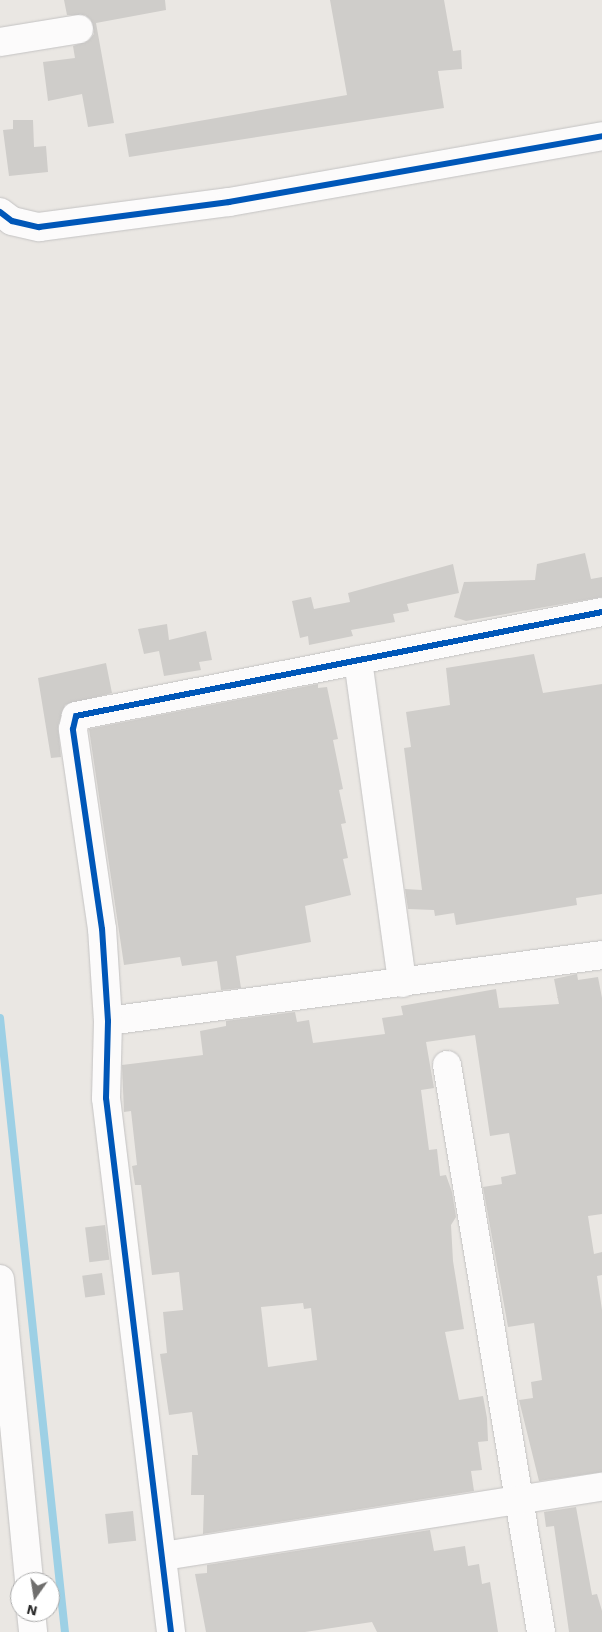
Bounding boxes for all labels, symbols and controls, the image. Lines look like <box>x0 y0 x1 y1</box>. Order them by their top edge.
north arrow <box>10 1572 60 1622</box>
text: N <box>25 1602 39 1620</box>

